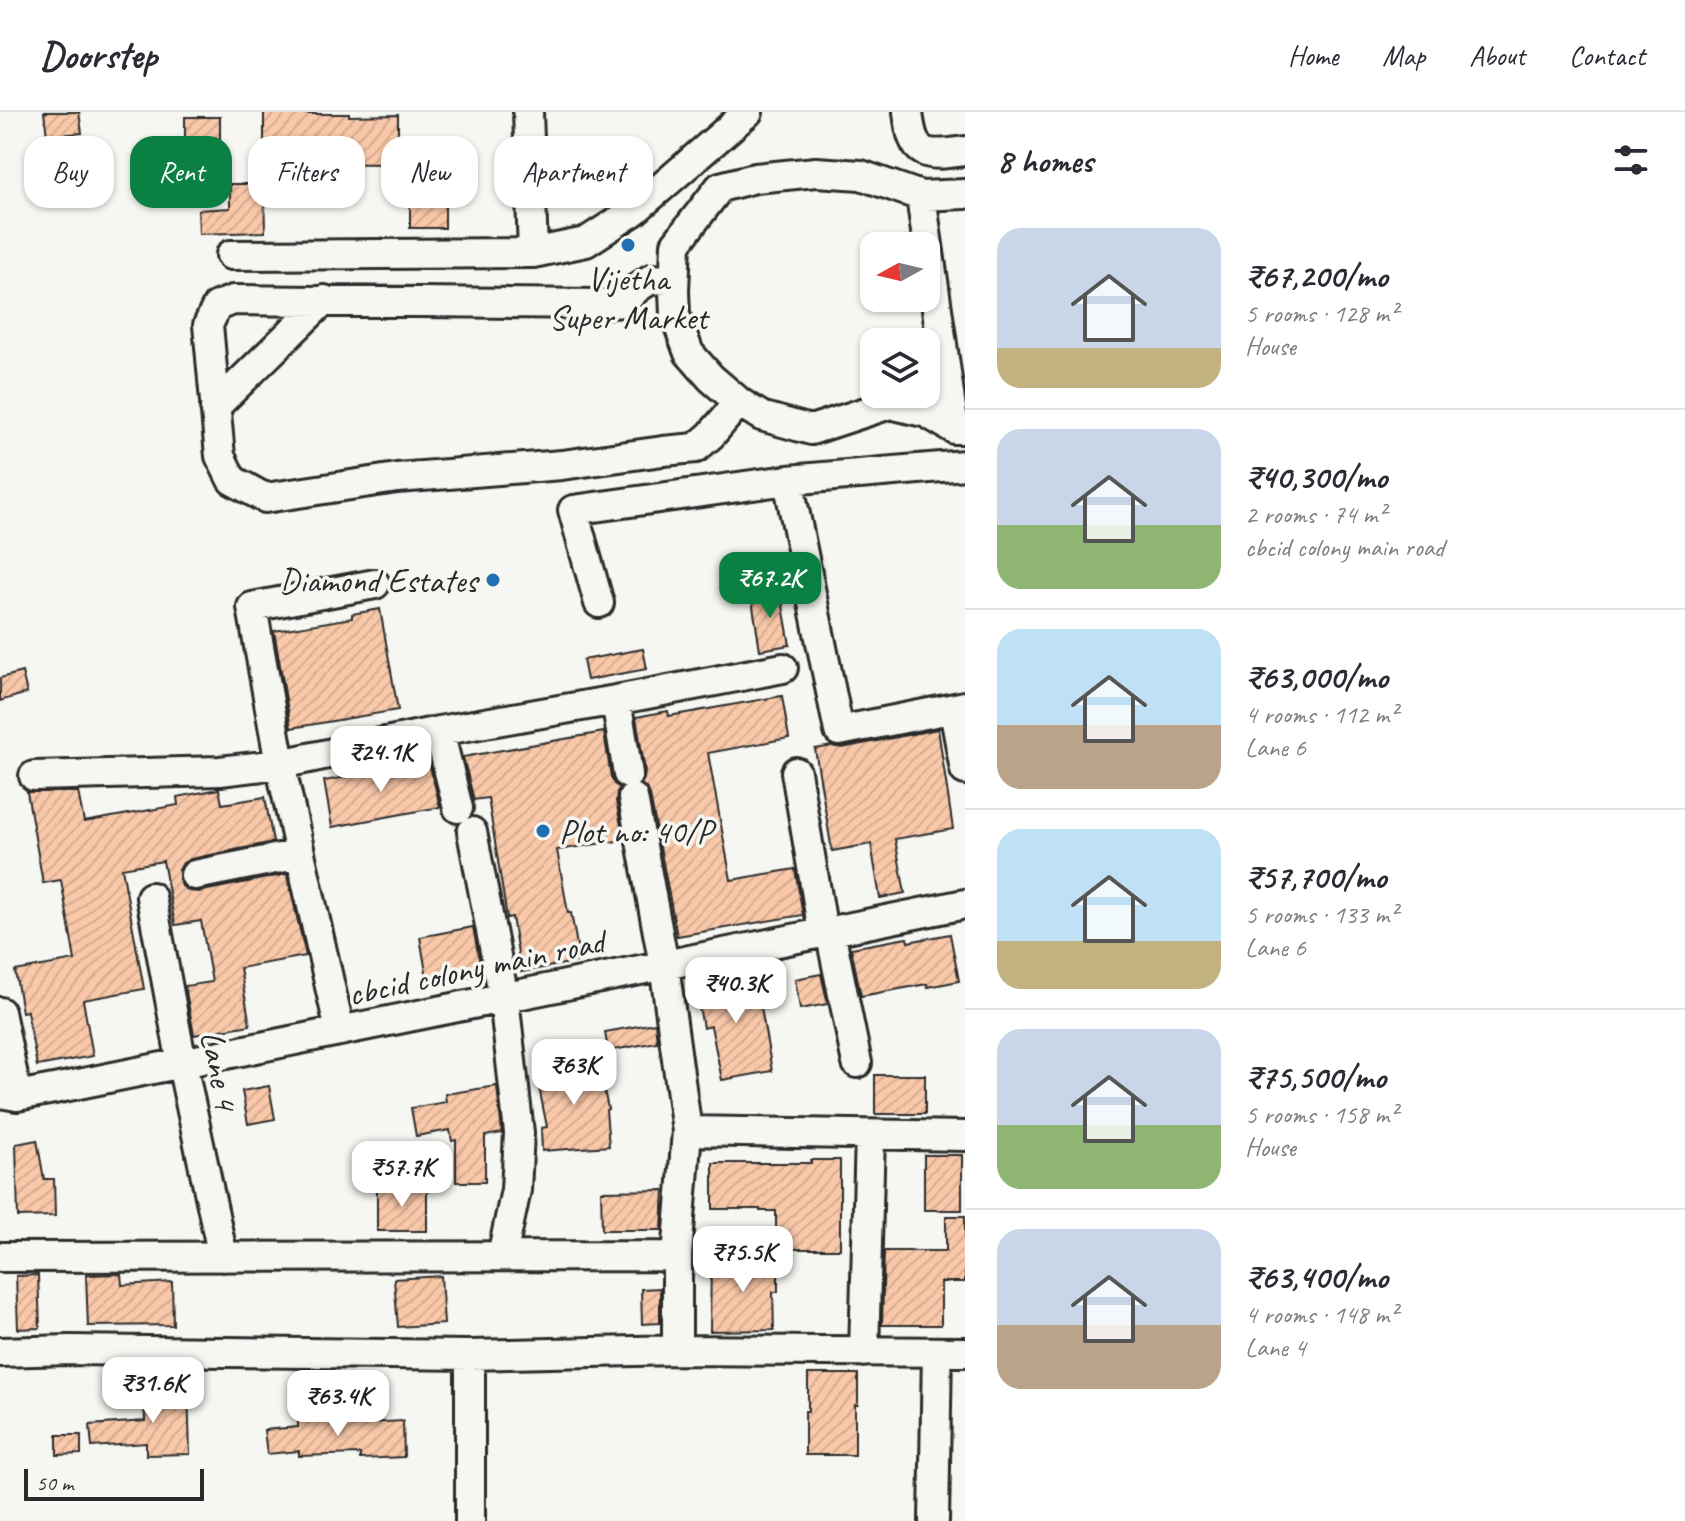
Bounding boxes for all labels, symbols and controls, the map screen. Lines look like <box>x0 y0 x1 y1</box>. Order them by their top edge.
text: Doorstep <box>40 32 157 79</box>
text: Home <box>1288 38 1338 73</box>
text: Map <box>1382 38 1425 73</box>
text: About <box>1469 38 1525 73</box>
text: Contact <box>1569 38 1645 73</box>
chip: Buy <box>24 136 114 208</box>
chip: Rent <box>130 136 232 208</box>
chip: Filters <box>248 136 365 208</box>
chip: New <box>381 136 478 208</box>
chip: Apartment <box>494 136 653 208</box>
icon: filters <box>1609 138 1653 182</box>
text: 8 homes <box>997 139 1093 182</box>
north arrow <box>860 232 940 312</box>
map controls <box>860 232 940 408</box>
marker: Vijetha Super Market <box>619 236 637 254</box>
text: ₹67,200/mo <box>1245 254 1388 297</box>
place label: Vijetha Super Market <box>549 257 711 339</box>
icon: home <box>1061 260 1157 356</box>
text: 5 rooms · 128 m² <box>1245 297 1397 330</box>
button: layers <box>860 328 940 408</box>
text: House <box>1245 330 1296 363</box>
text: ₹40,300/mo <box>1245 455 1387 498</box>
icon: home <box>1061 461 1157 557</box>
text: 2 rooms · 74 m² <box>1245 498 1386 531</box>
text: cbcid colony main road <box>1245 531 1444 564</box>
pin: ₹67.2K <box>705 552 835 620</box>
place label: Diamond Estates <box>279 559 480 602</box>
text: ₹67.2K <box>737 561 803 594</box>
marker: Diamond Estates <box>484 571 502 589</box>
text: ₹63,000/mo <box>1245 655 1388 698</box>
icon: home <box>1061 661 1157 757</box>
text: 4 rooms · 112 m² <box>1245 698 1397 731</box>
pin: ₹24.1K <box>316 726 446 794</box>
text: Lane 6 <box>1245 731 1306 764</box>
text: ₹24.1K <box>348 735 414 768</box>
place label: Plot no: 40/P <box>559 810 716 853</box>
marker: Plot no: 40/P <box>534 822 552 840</box>
text: ₹57,700/mo <box>1245 855 1386 898</box>
icon: home <box>1061 861 1157 957</box>
text: 5 rooms · 133 m² <box>1245 898 1397 931</box>
street label: cbcid colony main road <box>344 918 613 1016</box>
text: Lane 6 <box>1245 931 1306 964</box>
pin: ₹40.3K <box>671 957 801 1025</box>
text: ₹40.3K <box>703 966 769 999</box>
street label: Lane 4 <box>191 1027 249 1117</box>
pin: ₹63K <box>527 1039 621 1107</box>
text: ₹63K <box>550 1048 598 1081</box>
text: ₹75,500/mo <box>1245 1055 1386 1098</box>
icon: home <box>1061 1061 1157 1157</box>
text: 5 rooms · 158 m² <box>1245 1098 1397 1131</box>
text: House <box>1245 1131 1296 1164</box>
pin: ₹57.7K <box>337 1141 467 1209</box>
text: ₹57.7K <box>370 1150 434 1183</box>
pin: ₹75.5K <box>678 1226 808 1294</box>
text: ₹75.5K <box>711 1235 775 1268</box>
text: ₹63,400/mo <box>1245 1255 1388 1298</box>
icon: home <box>1061 1261 1157 1357</box>
text: 4 rooms · 148 m² <box>1245 1298 1397 1331</box>
text: Lane 4 <box>1245 1331 1306 1364</box>
pin: ₹31.6K <box>88 1357 218 1425</box>
text: ₹31.6K <box>120 1366 186 1399</box>
pin: ₹63.4K <box>273 1370 403 1438</box>
text: ₹63.4K <box>305 1379 371 1412</box>
scale bar <box>24 1465 204 1501</box>
text: 50 m <box>36 1469 73 1497</box>

